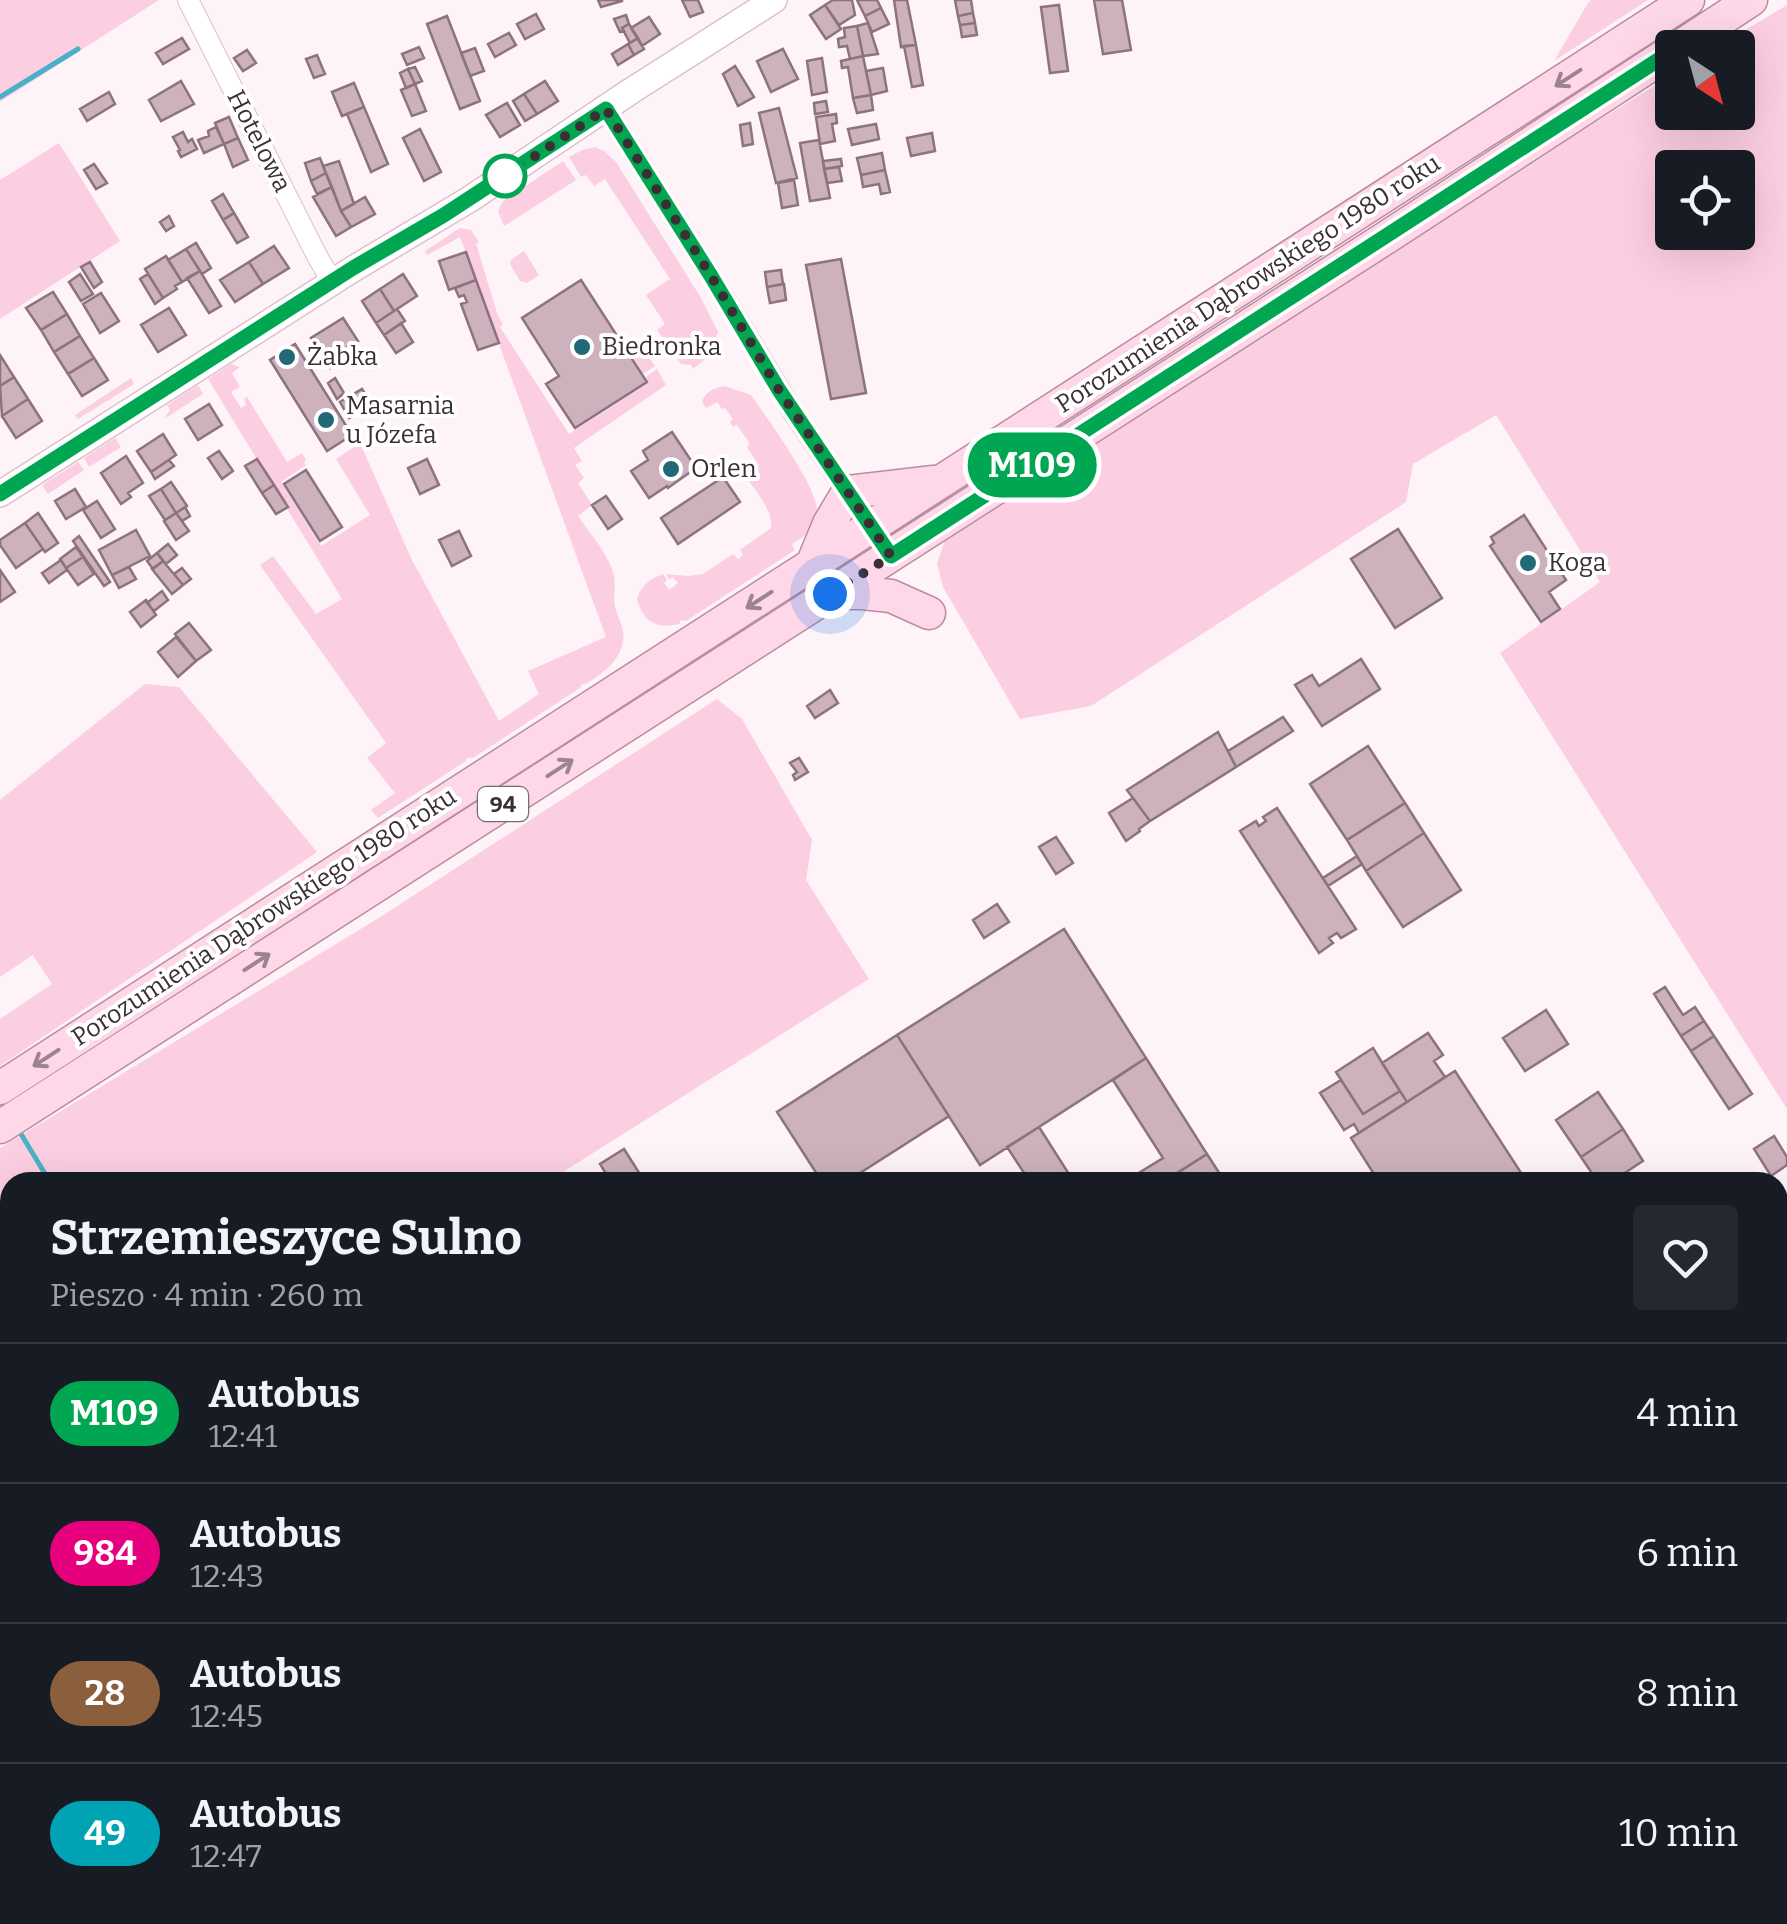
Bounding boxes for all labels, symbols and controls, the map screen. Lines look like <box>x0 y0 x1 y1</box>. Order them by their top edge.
north arrow <box>1655 30 1755 130</box>
map controls <box>1655 30 1755 250</box>
one-way arrow <box>1554 67 1582 88</box>
street label: Hotelowa <box>221 85 298 197</box>
street label: Porozumienia Dąbrowskiego 1980 roku <box>1050 148 1446 420</box>
button: locate <box>1655 150 1755 250</box>
unlabelled marker <box>484 155 526 197</box>
place label: Biedronka <box>602 332 722 362</box>
marker: Biedronka <box>571 336 593 358</box>
place label: Żabka <box>307 342 378 372</box>
marker: Żabka <box>276 346 298 368</box>
place label: Masarnia u Józefa <box>346 391 455 450</box>
marker: Masarnia u Józefa <box>315 409 337 431</box>
line badge: M109 <box>962 432 1102 498</box>
text: M109 <box>988 444 1076 486</box>
place label: Orlen <box>691 454 757 484</box>
marker: Orlen <box>660 458 682 480</box>
place label: Koga <box>1548 548 1607 578</box>
marker: Koga <box>1517 552 1539 574</box>
your location <box>805 569 855 619</box>
one-way arrow <box>745 589 774 610</box>
one-way arrow <box>545 757 573 778</box>
street label: Porozumienia Dąbrowskiego 1980 roku <box>66 781 462 1053</box>
road number: 94 <box>478 787 528 821</box>
one-way arrow <box>242 952 271 973</box>
one-way arrow <box>32 1048 61 1069</box>
button: heart <box>1633 1205 1738 1310</box>
text: Strzemieszyce Sulno <box>50 1209 522 1267</box>
text: Pieszo · 4 min · 260 m <box>50 1276 363 1314</box>
text: Autobus <box>209 1371 360 1417</box>
text: 4 min <box>1637 1390 1738 1436</box>
text: M109 <box>70 1392 159 1434</box>
text: 12:41 <box>209 1417 277 1455</box>
text: Autobus <box>190 1511 342 1557</box>
text: 6 min <box>1636 1530 1738 1576</box>
text: 984 <box>73 1532 137 1574</box>
text: 12:43 <box>190 1557 264 1595</box>
text: Autobus <box>190 1651 342 1697</box>
text: 8 min <box>1636 1670 1738 1716</box>
text: 28 <box>85 1672 125 1714</box>
text: 12:45 <box>190 1697 263 1735</box>
text: Autobus <box>190 1791 342 1837</box>
text: 10 min <box>1619 1810 1738 1856</box>
text: 49 <box>84 1812 126 1854</box>
text: 12:47 <box>190 1837 261 1875</box>

